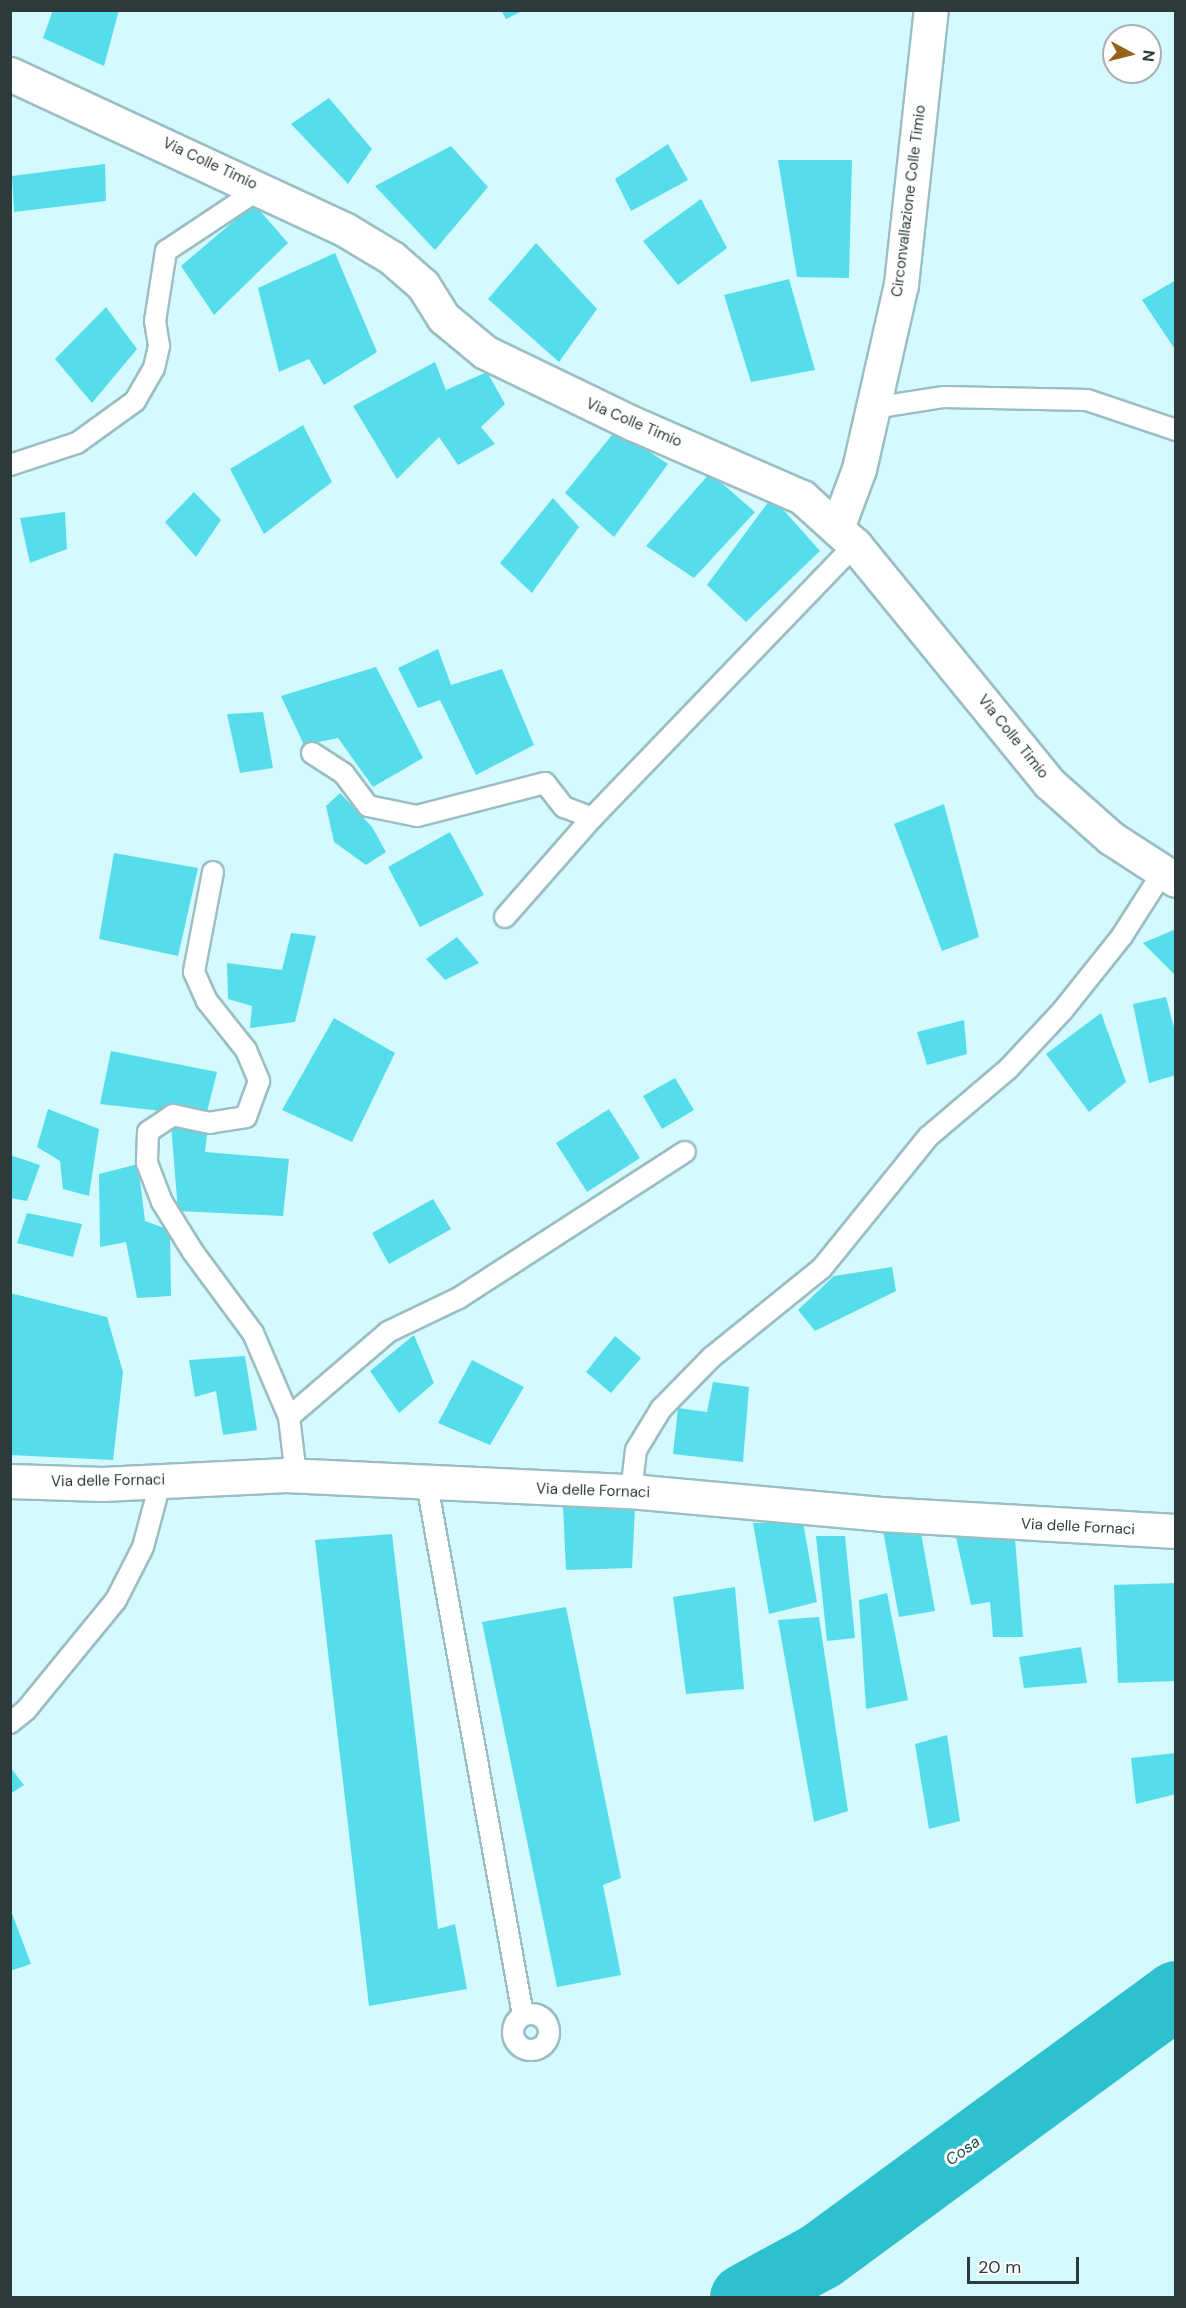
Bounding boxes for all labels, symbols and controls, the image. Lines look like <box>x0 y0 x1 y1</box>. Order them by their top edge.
north arrow <box>1102 24 1162 84</box>
text: N <box>1137 49 1160 63</box>
street label: Circonvallazione Colle Timio <box>888 104 930 298</box>
street label: Via Colle Timio <box>160 134 260 194</box>
street label: Via Colle Timio <box>583 395 685 451</box>
street label: Via Colle Timio <box>974 692 1052 782</box>
street label: Via delle Fornaci <box>51 1471 165 1491</box>
street label: Via delle Fornaci <box>536 1480 650 1502</box>
street label: Via delle Fornaci <box>1021 1515 1135 1539</box>
water label: Cosa <box>942 2132 984 2170</box>
scale bar <box>970 2245 1082 2283</box>
text: 20 m <box>978 2255 1021 2279</box>

